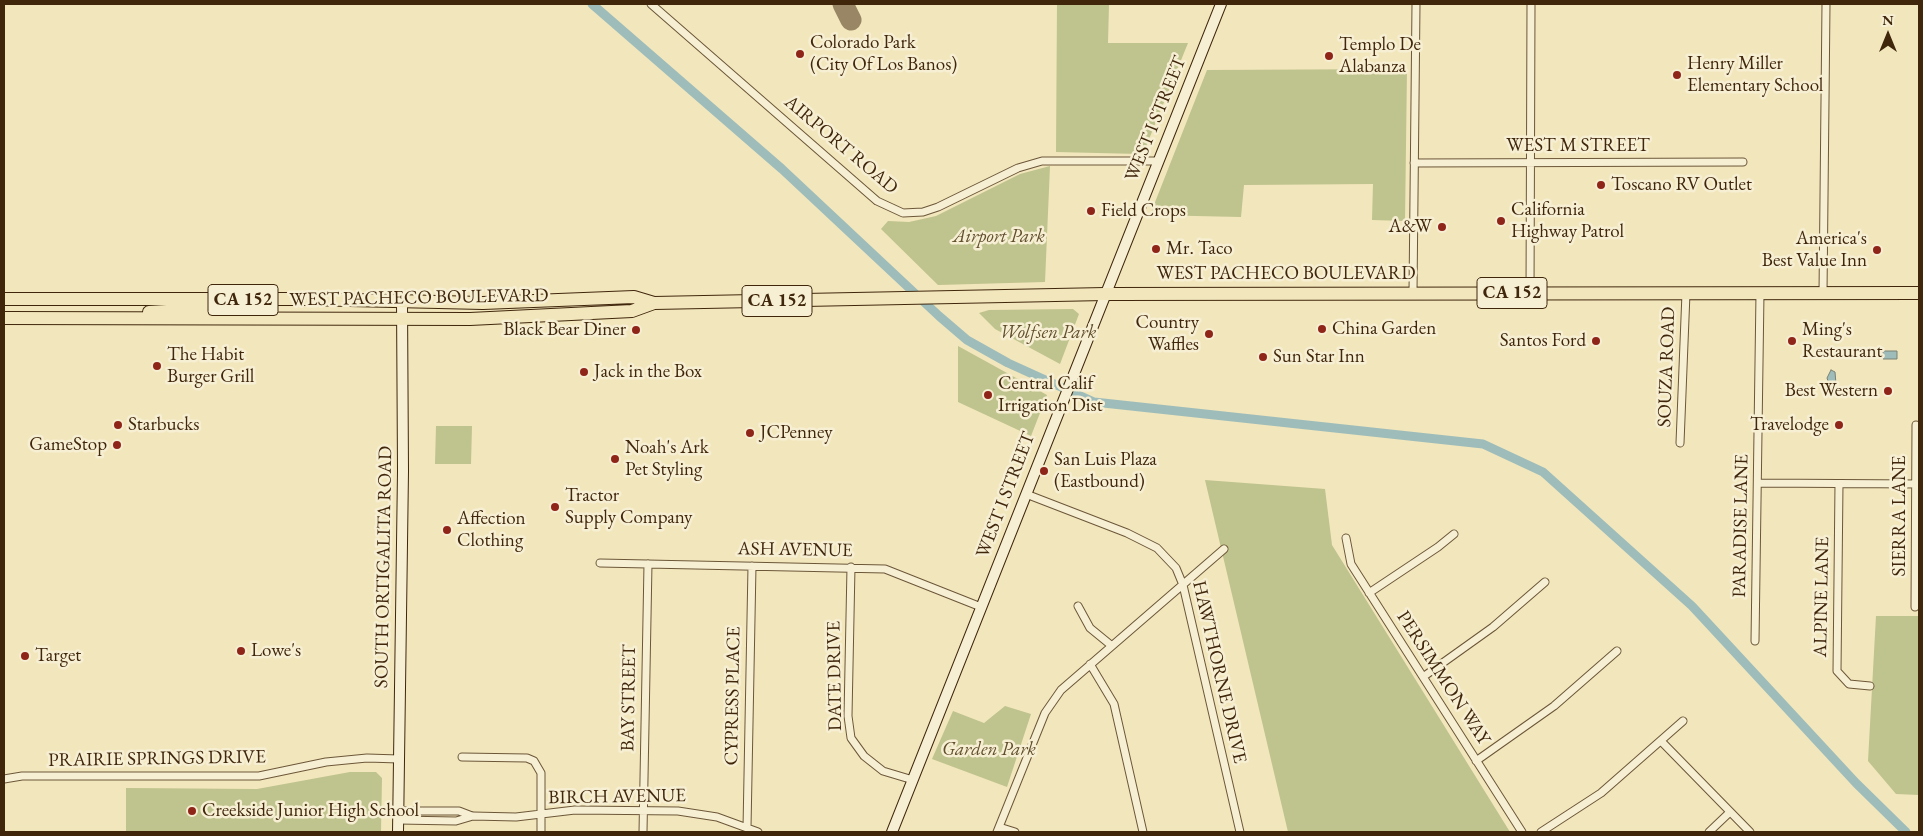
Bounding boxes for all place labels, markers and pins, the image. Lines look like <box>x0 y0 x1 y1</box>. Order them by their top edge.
place label: Colorado Park (City Of Los Banos) <box>810 32 957 76</box>
place label: Templo De Alabanza <box>1339 34 1421 78</box>
marker: Colorado Park (City Of Los Banos) <box>794 48 806 60</box>
marker: Templo De Alabanza <box>1323 50 1335 62</box>
place label: Henry Miller Elementary School <box>1687 53 1823 97</box>
marker: Henry Miller Elementary School <box>1671 69 1683 81</box>
place label: Toscano RV Outlet <box>1611 174 1752 196</box>
marker: Toscano RV Outlet <box>1595 179 1607 191</box>
place label: California Highway Patrol <box>1511 199 1624 243</box>
place label: Field Crops <box>1101 200 1186 222</box>
marker: Field Crops <box>1085 205 1097 217</box>
marker: California Highway Patrol <box>1495 215 1507 227</box>
place label: A&W <box>1389 216 1432 238</box>
marker: A&W <box>1436 221 1448 233</box>
place label: America's Best Value Inn <box>1762 228 1867 272</box>
place label: Mr. Taco <box>1166 238 1233 260</box>
marker: Mr. Taco <box>1150 243 1162 255</box>
marker: America's Best Value Inn <box>1871 244 1883 256</box>
place label: Country Waffles <box>1135 312 1199 356</box>
place label: China Garden <box>1332 318 1436 340</box>
place label: Black Bear Diner <box>503 319 626 341</box>
place label: Ming's Restaurant <box>1802 319 1883 363</box>
marker: China Garden <box>1316 323 1328 335</box>
marker: Black Bear Diner <box>630 324 642 336</box>
marker: Country Waffles <box>1203 328 1215 340</box>
place label: Santos Ford <box>1500 330 1586 352</box>
marker: Santos Ford <box>1590 335 1602 347</box>
marker: Ming's Restaurant <box>1786 335 1798 347</box>
place label: The Habit Burger Grill <box>167 344 254 388</box>
place label: Sun Star Inn <box>1273 346 1365 368</box>
marker: Sun Star Inn <box>1257 351 1269 363</box>
marker: The Habit Burger Grill <box>151 360 163 372</box>
place label: Jack in the Box <box>594 361 702 383</box>
marker: Jack in the Box <box>578 366 590 378</box>
place label: Central Calif Irrigation Dist <box>998 373 1103 417</box>
place label: Best Western <box>1785 380 1878 402</box>
marker: Best Western <box>1882 385 1894 397</box>
marker: Central Calif Irrigation Dist <box>982 389 994 401</box>
place label: Starbucks <box>128 414 199 436</box>
place label: Travelodge <box>1750 414 1829 436</box>
marker: Starbucks <box>112 419 124 431</box>
marker: Travelodge <box>1833 419 1845 431</box>
place label: JCPenney <box>760 422 833 444</box>
marker: JCPenney <box>744 427 756 439</box>
place label: GameStop <box>29 434 107 456</box>
place label: Noah's Ark Pet Styling <box>625 437 709 481</box>
marker: GameStop <box>111 439 123 451</box>
place label: San Luis Plaza (Eastbound) <box>1054 449 1157 493</box>
marker: Noah's Ark Pet Styling <box>609 453 621 465</box>
marker: San Luis Plaza (Eastbound) <box>1038 465 1050 477</box>
place label: Tractor Supply Company <box>565 485 692 529</box>
marker: Tractor Supply Company <box>549 501 561 513</box>
place label: Affection Clothing <box>457 508 526 552</box>
marker: Affection Clothing <box>441 524 453 536</box>
place label: Lowe's <box>251 640 301 662</box>
place label: Target <box>35 645 81 667</box>
marker: Lowe's <box>235 645 247 657</box>
marker: Target <box>19 650 31 662</box>
place label: Creekside Junior High School <box>202 800 419 822</box>
marker: Creekside Junior High School <box>186 805 198 817</box>

